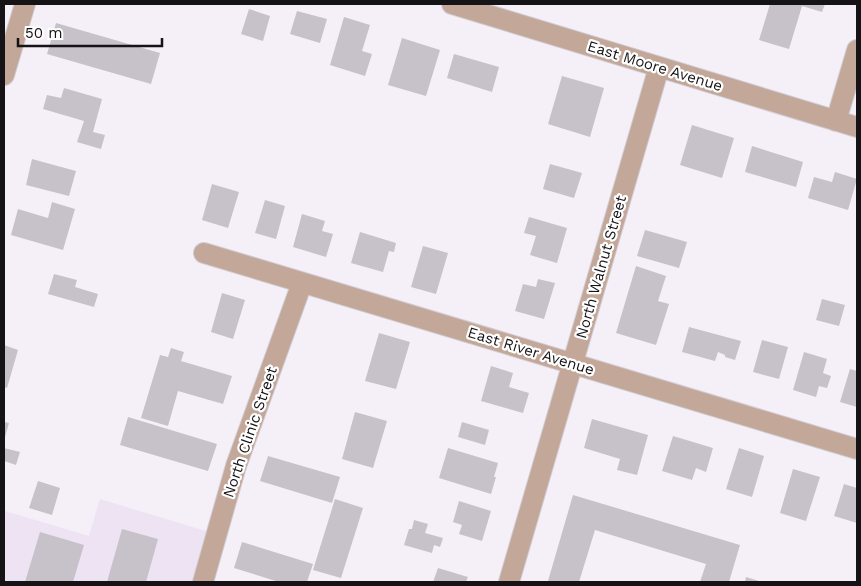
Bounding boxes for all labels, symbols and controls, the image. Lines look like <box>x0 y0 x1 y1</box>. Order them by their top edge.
scale bar <box>18 15 161 47</box>
text: 50 m <box>25 24 62 42</box>
street label: East Moore Avenue <box>585 37 725 95</box>
street label: North Walnut Street <box>572 193 630 341</box>
street label: East River Avenue <box>466 323 596 379</box>
street label: North Clinic Street <box>219 364 281 500</box>

